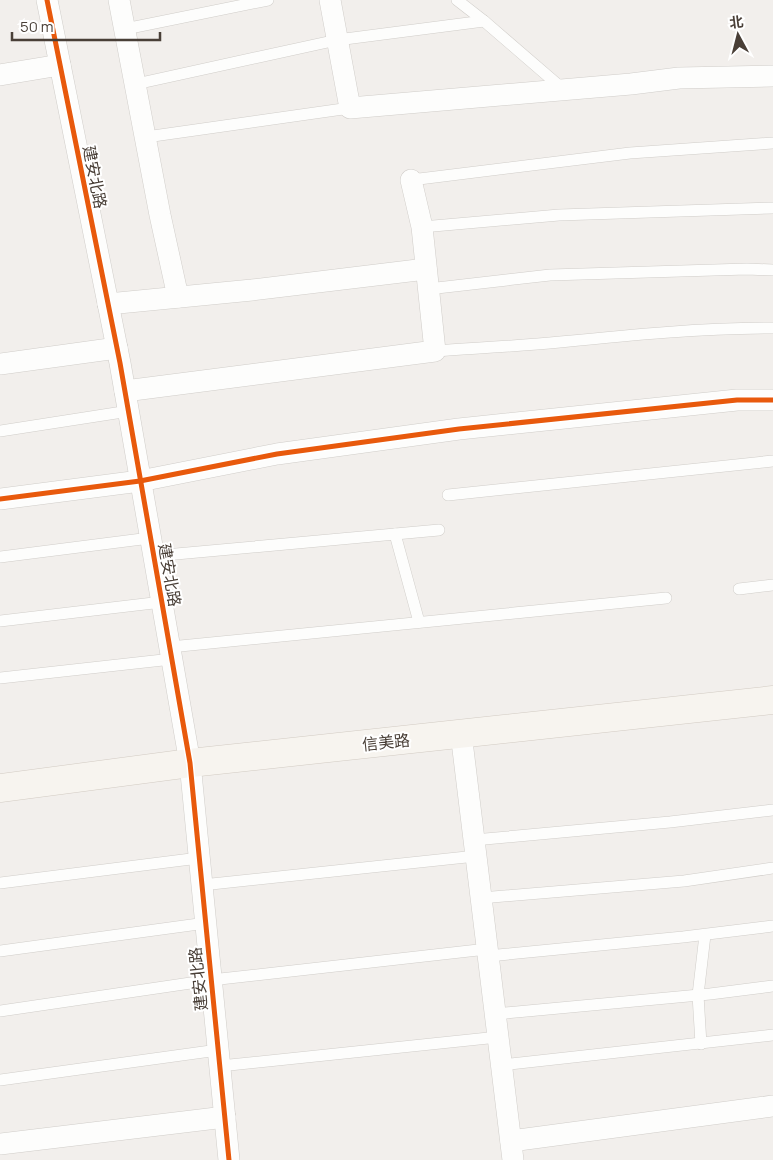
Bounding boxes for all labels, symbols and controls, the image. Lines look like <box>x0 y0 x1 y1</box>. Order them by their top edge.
scale bar <box>12 10 160 42</box>
north arrow <box>713 10 763 60</box>
text: 北 <box>728 11 744 32</box>
text: 50 m <box>20 16 54 37</box>
street label: 建安北路 <box>78 143 112 211</box>
street label: 建安北路 <box>154 542 186 608</box>
street label: 信美路 <box>361 729 411 755</box>
street label: 建安北路 <box>184 946 212 1012</box>

